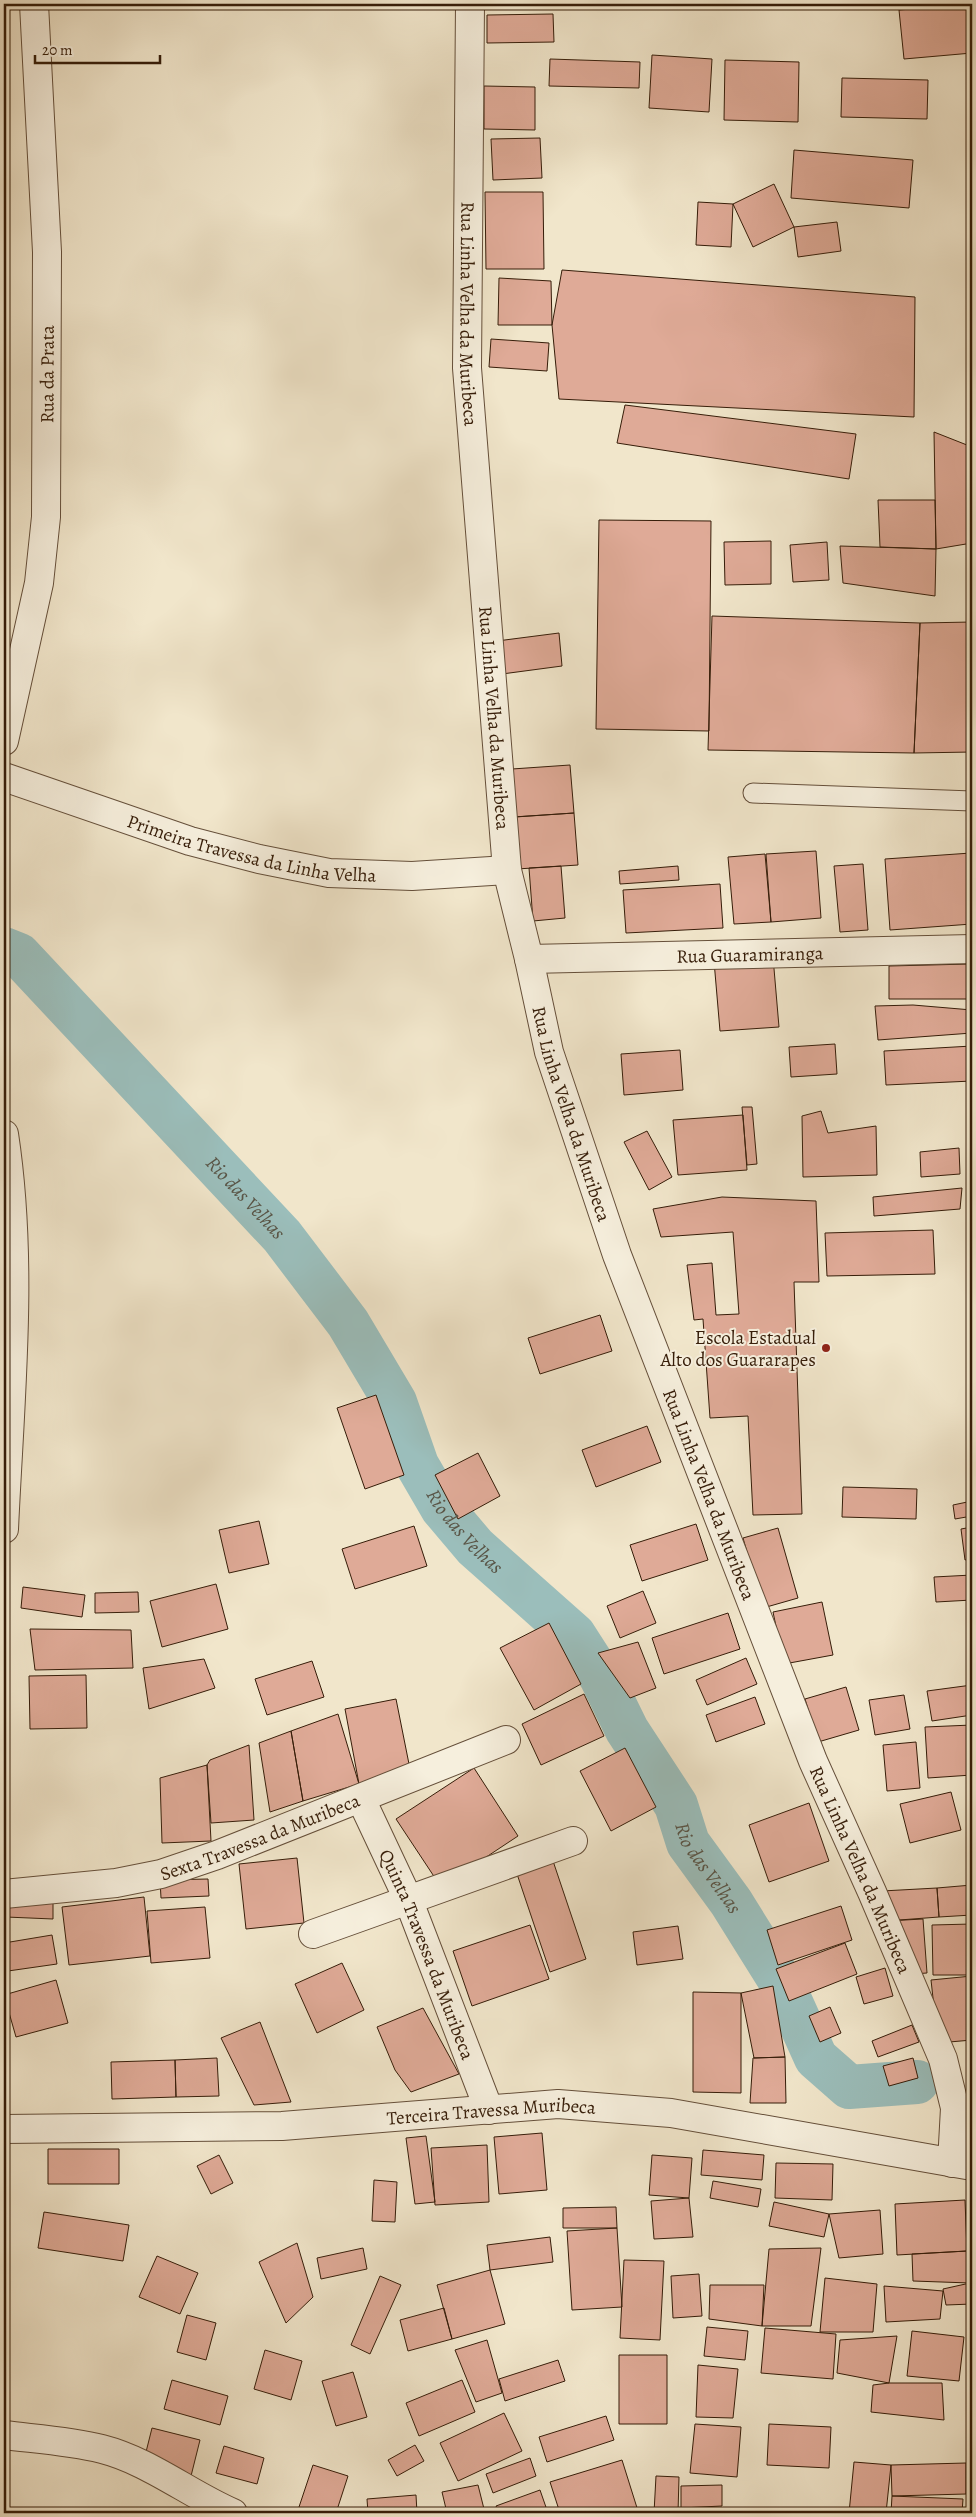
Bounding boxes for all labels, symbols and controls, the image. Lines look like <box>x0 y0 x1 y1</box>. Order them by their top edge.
scale bar <box>35 32 160 64</box>
text: 20 m <box>42 40 73 60</box>
street label: Rua Linha Velha da Muribeca <box>453 202 484 427</box>
street label: Rua da Prata <box>34 325 61 423</box>
street label: Rua Linha Velha da Muribeca <box>472 605 516 831</box>
street label: Primeira Travessa da Linha Velha <box>123 808 377 889</box>
street label: Rua Guaramiranga <box>676 940 824 970</box>
street label: Rua Linha Velha da Muribeca <box>525 1004 617 1225</box>
water label: Rio das Velhas <box>200 1150 291 1245</box>
place label: Escola Estadual Alto dos Guararapes <box>660 1325 816 1373</box>
marker: Escola Estadual Alto dos Guararapes <box>820 1342 832 1354</box>
street label: Rua Linha Velha da Muribeca <box>656 1385 761 1604</box>
water label: Rio das Velhas <box>420 1484 509 1580</box>
street label: Rua Linha Velha da Muribeca <box>803 1762 917 1978</box>
street label: Sexta Travessa da Muribeca <box>157 1787 364 1887</box>
water label: Rio das Velhas <box>668 1819 748 1919</box>
street label: Quinta Travessa da Muribeca <box>372 1845 480 2064</box>
street label: Terceira Travessa Muribeca <box>386 2092 597 2132</box>

